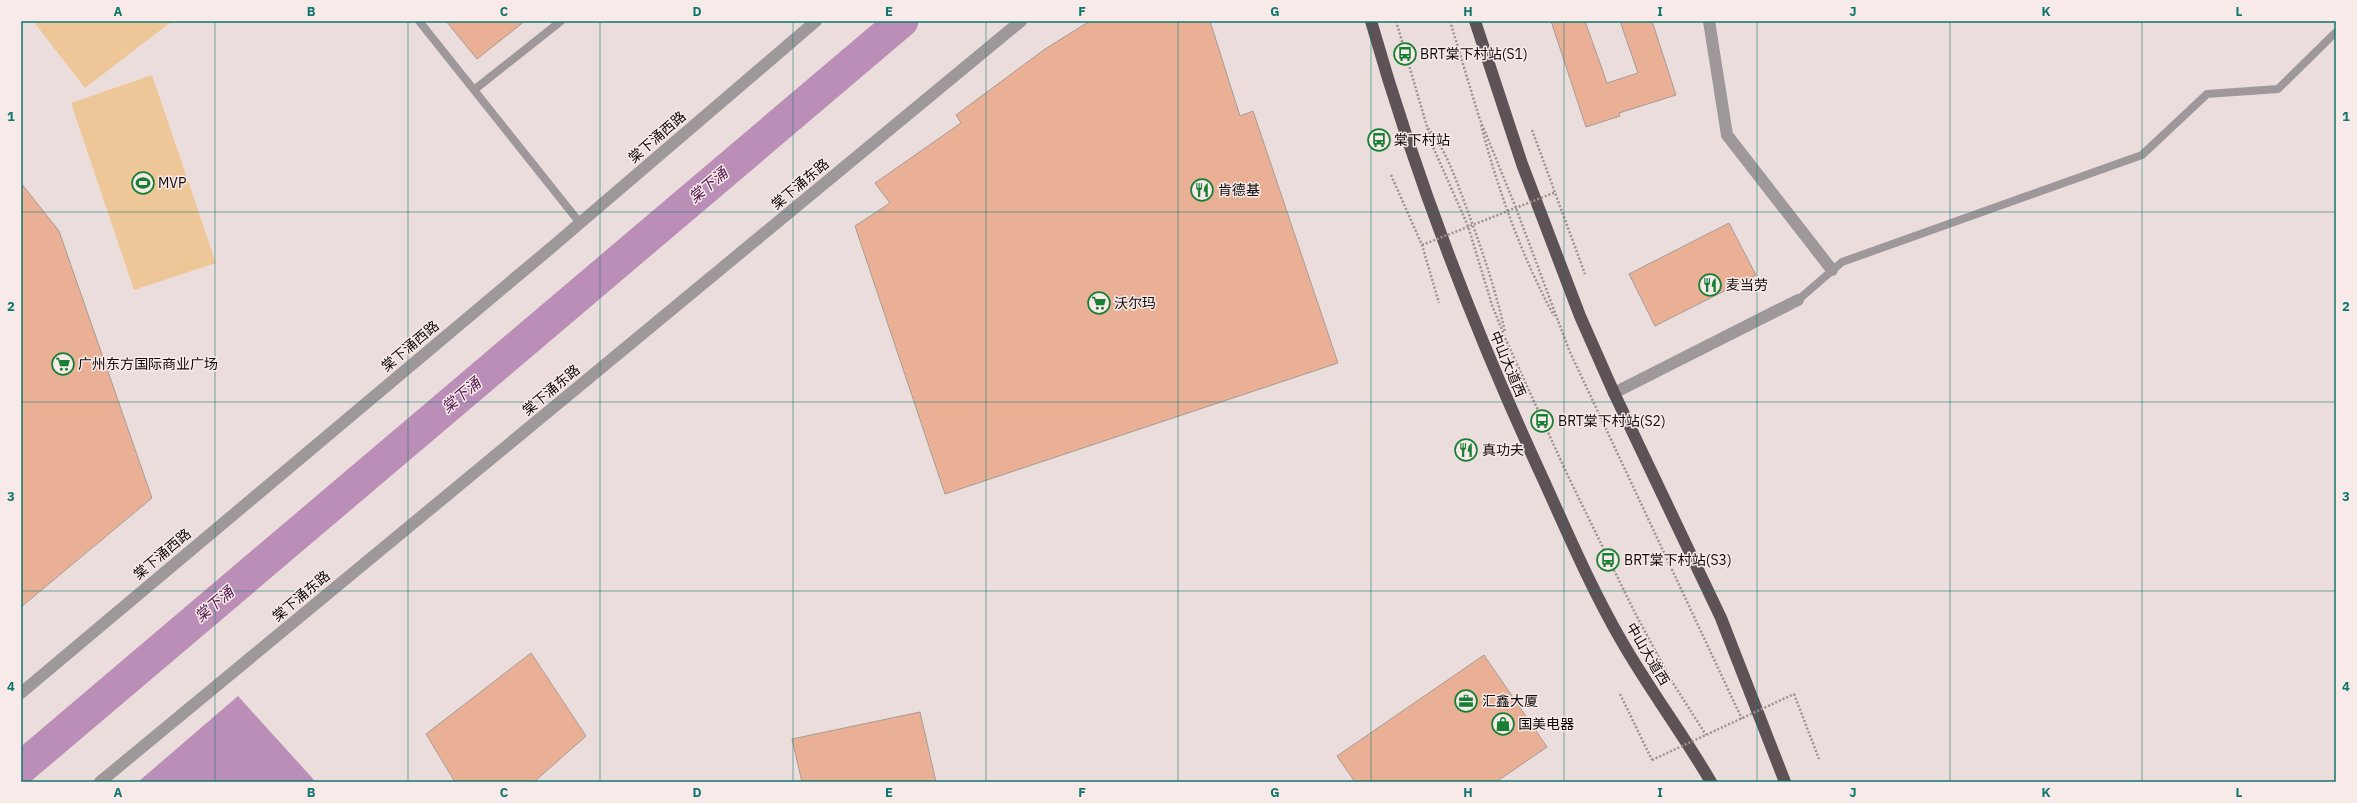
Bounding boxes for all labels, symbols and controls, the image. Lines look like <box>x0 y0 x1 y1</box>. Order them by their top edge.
text: A <box>114 3 123 20</box>
text: B <box>307 3 316 20</box>
text: C <box>500 3 509 20</box>
text: D <box>692 3 702 20</box>
text: E <box>885 3 893 20</box>
text: F <box>1078 3 1086 20</box>
text: G <box>1270 3 1280 20</box>
text: H <box>1463 3 1473 20</box>
text: I <box>1657 3 1663 20</box>
text: J <box>1849 3 1857 20</box>
text: K <box>2041 3 2051 20</box>
text: L <box>2236 3 2243 20</box>
bus stop icon: BRT棠下村站(S1) <box>1392 41 1418 67</box>
place label: BRT棠下村站(S1) <box>1420 45 1528 63</box>
street label: 棠下涌西路 <box>625 107 689 167</box>
text: 1 <box>7 108 15 125</box>
text: 1 <box>2342 108 2350 125</box>
bus stop icon: 棠下村站 <box>1366 127 1392 153</box>
place label: 棠下村站 <box>1394 131 1450 149</box>
street label: 棠下涌东路 <box>767 155 833 213</box>
water label: 棠下涌 <box>685 162 733 207</box>
sports icon: MVP <box>130 170 156 196</box>
place label: MVP <box>158 174 186 192</box>
restaurant icon: 肯德基 <box>1189 177 1215 203</box>
place label: 肯德基 <box>1218 181 1260 199</box>
restaurant icon: 麦当劳 <box>1697 272 1723 298</box>
place label: 麦当劳 <box>1726 276 1768 294</box>
supermarket icon: 沃尔玛 <box>1086 290 1112 316</box>
place label: 沃尔玛 <box>1114 294 1156 312</box>
text: 2 <box>7 298 15 315</box>
text: 2 <box>2342 298 2350 315</box>
street label: 棠下涌西路 <box>377 317 443 375</box>
street label: 中山大道西 <box>1486 328 1530 400</box>
supermarket icon: 广州东方国际商业广场 <box>50 351 76 377</box>
place label: 广州东方国际商业广场 <box>78 355 218 373</box>
street label: 棠下涌东路 <box>518 361 584 419</box>
water label: 棠下涌 <box>438 372 486 417</box>
bus stop icon: BRT棠下村站(S2) <box>1529 408 1555 434</box>
place label: BRT棠下村站(S2) <box>1558 412 1666 430</box>
restaurant icon: 真功夫 <box>1453 437 1479 463</box>
place label: 真功夫 <box>1482 441 1524 459</box>
text: 3 <box>7 488 15 505</box>
text: 3 <box>2342 488 2350 505</box>
street label: 棠下涌西路 <box>129 525 195 583</box>
bus stop icon: BRT棠下村站(S3) <box>1595 547 1621 573</box>
place label: BRT棠下村站(S3) <box>1624 551 1732 569</box>
street label: 棠下涌东路 <box>268 567 334 625</box>
water label: 棠下涌 <box>191 581 239 626</box>
street label: 中山大道西 <box>1622 619 1674 689</box>
text: 4 <box>7 678 15 695</box>
text: 4 <box>2342 678 2350 695</box>
office icon: 汇鑫大厦 <box>1453 688 1479 714</box>
place label: 汇鑫大厦 <box>1482 692 1538 710</box>
shop icon: 国美电器 <box>1490 711 1516 737</box>
place label: 国美电器 <box>1518 715 1574 733</box>
text: A <box>114 784 123 801</box>
text: B <box>307 784 316 801</box>
text: C <box>500 784 509 801</box>
text: D <box>692 784 702 801</box>
text: E <box>885 784 893 801</box>
text: F <box>1078 784 1086 801</box>
text: G <box>1270 784 1280 801</box>
text: H <box>1463 784 1473 801</box>
text: I <box>1657 784 1663 801</box>
text: J <box>1849 784 1857 801</box>
text: K <box>2041 784 2051 801</box>
text: L <box>2236 784 2243 801</box>

